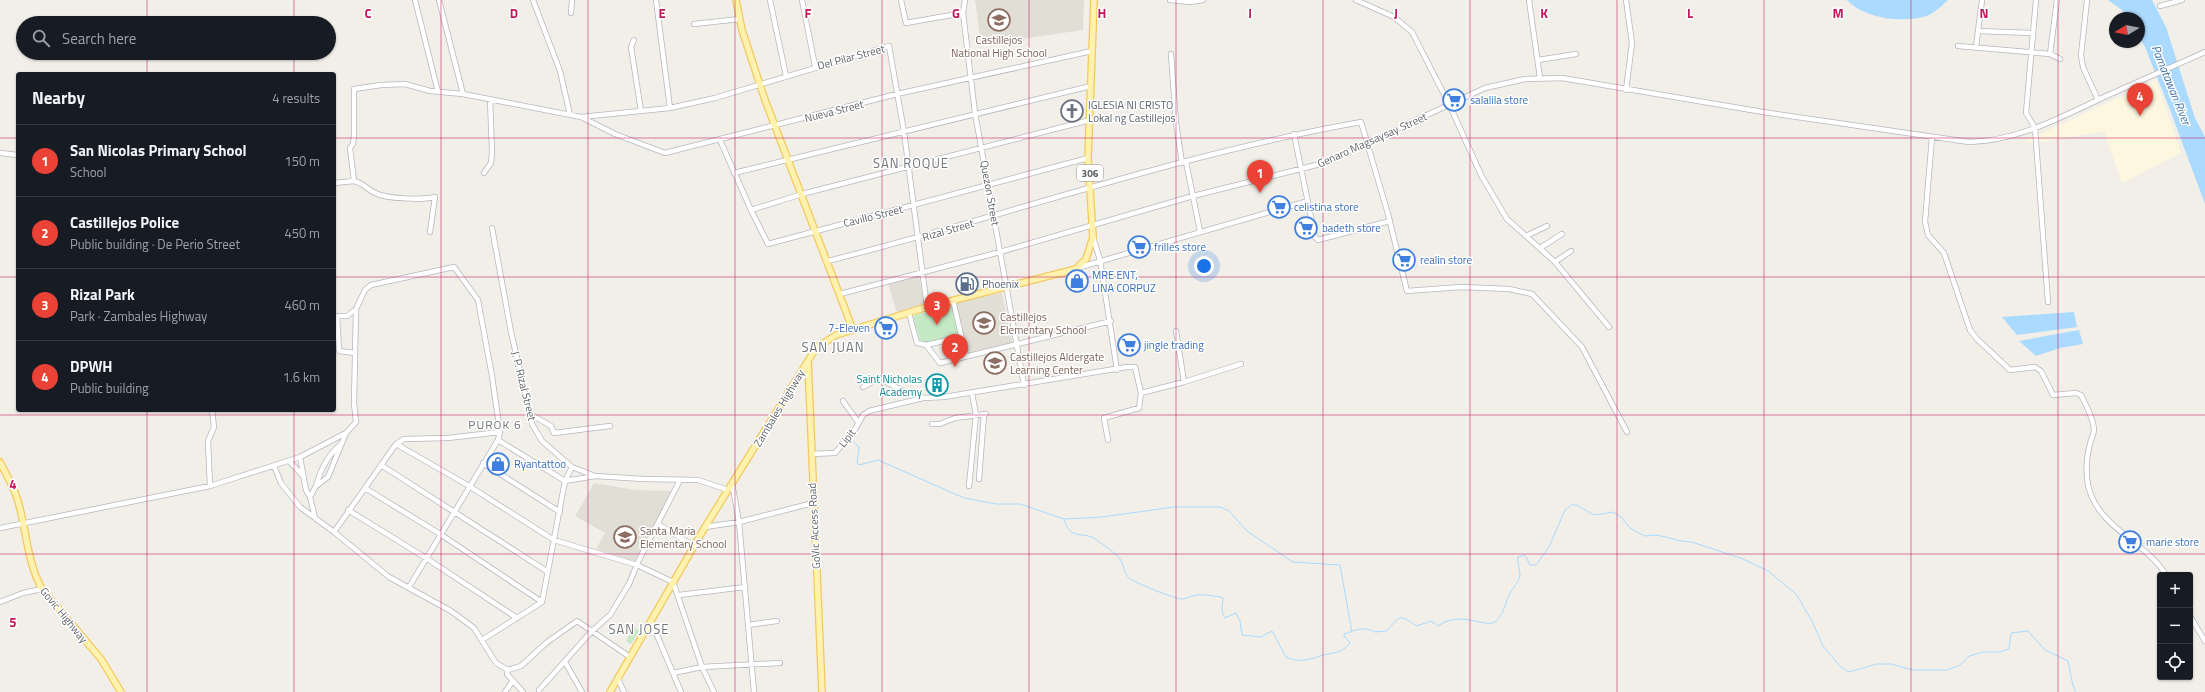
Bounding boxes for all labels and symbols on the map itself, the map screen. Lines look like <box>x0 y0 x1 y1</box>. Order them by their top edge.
text: C <box>364 3 372 23</box>
text: D <box>510 3 518 23</box>
text: E <box>658 3 666 23</box>
text: F <box>805 3 812 23</box>
text: G <box>952 3 960 23</box>
text: H <box>1098 3 1106 23</box>
text: I <box>1248 3 1252 23</box>
text: J <box>1394 3 1398 23</box>
text: K <box>1540 3 1548 23</box>
text: L <box>1687 3 1693 23</box>
text: M <box>1832 3 1844 23</box>
text: N <box>1979 3 1989 23</box>
school or university icon: Castillejos National High School <box>986 7 1012 33</box>
north arrow <box>2109 12 2145 48</box>
place label: Castillejos National High School <box>951 32 1047 61</box>
street label: Del Pilar Street <box>816 40 887 74</box>
water label: Pamatawan River <box>2147 42 2197 130</box>
pin: 4 <box>2127 83 2153 116</box>
supermarket icon: salalila store <box>1441 87 1467 113</box>
place label: salalila store <box>1470 92 1529 108</box>
street label: Nueva Street <box>803 96 865 126</box>
place label: IGLESIA NI CRISTO Lokal ng Castillejos <box>1088 97 1176 126</box>
church icon: IGLESIA NI CRISTO Lokal ng Castillejos <box>1059 98 1085 124</box>
street label: Genaro Magsaysay Street <box>1315 109 1430 171</box>
district label: SAN ROQUE <box>873 153 949 173</box>
street label: Quezon Street <box>976 159 1004 227</box>
pin: 1 <box>1247 160 1273 193</box>
road number: 306 <box>1077 165 1103 181</box>
supermarket icon: celistina store <box>1266 194 1292 220</box>
place label: celistina store <box>1294 199 1359 215</box>
street label: Cavillo Street <box>842 201 905 231</box>
street label: Rizal Street <box>920 215 976 245</box>
supermarket icon: badeth store <box>1293 215 1319 241</box>
place label: badeth store <box>1322 220 1381 236</box>
supermarket icon: frilles store <box>1126 234 1152 260</box>
place label: frilles store <box>1154 239 1207 255</box>
supermarket icon: realin store <box>1391 247 1417 273</box>
place label: realin store <box>1420 252 1473 268</box>
your location <box>1194 256 1214 276</box>
place label: MRE ENT, LINA CORPUZ <box>1092 267 1156 296</box>
shop icon: MRE ENT, LINA CORPUZ <box>1064 268 1090 294</box>
fuel station icon: Phoenix <box>954 271 980 297</box>
place label: Phoenix <box>982 276 1019 292</box>
pin: 3 <box>924 292 950 325</box>
place label: Castillejos Elementary School <box>1000 309 1087 338</box>
school or university icon: Castillejos Elementary School <box>971 310 997 336</box>
supermarket icon: 7-Eleven <box>873 315 899 341</box>
place label: 7-Eleven <box>828 320 870 336</box>
supermarket icon: jingle trading <box>1116 332 1142 358</box>
pin: 2 <box>942 334 968 367</box>
district label: SAN JUAN <box>802 337 864 357</box>
place label: jingle trading <box>1143 337 1204 353</box>
street label: J. P. Rizal Street <box>508 349 540 423</box>
place label: Castillejos Aldergate Learning Center <box>1010 349 1104 378</box>
school or university icon: Castillejos Aldergate Learning Center <box>982 350 1008 376</box>
street label: Zambales Highway <box>749 366 809 450</box>
place label: Saint Nicholas Academy <box>856 371 923 400</box>
building icon: Saint Nicholas Academy <box>924 372 950 398</box>
district label: PUROK 6 <box>468 415 522 434</box>
street label: Lipit <box>835 425 859 451</box>
shop icon: Ryantattoo <box>485 451 511 477</box>
place label: Ryantattoo <box>514 456 566 472</box>
text: 4 <box>9 474 17 494</box>
street label: GoVic Access Road <box>804 482 824 569</box>
place label: Santa Maria Elementary School <box>640 523 727 552</box>
school or university icon: Santa Maria Elementary School <box>612 524 638 550</box>
supermarket icon: marie store <box>2117 529 2143 555</box>
place label: marie store <box>2146 534 2199 550</box>
street label: Govic Highway <box>36 584 92 647</box>
text: 5 <box>9 612 17 632</box>
district label: SAN JOSE <box>609 619 669 639</box>

